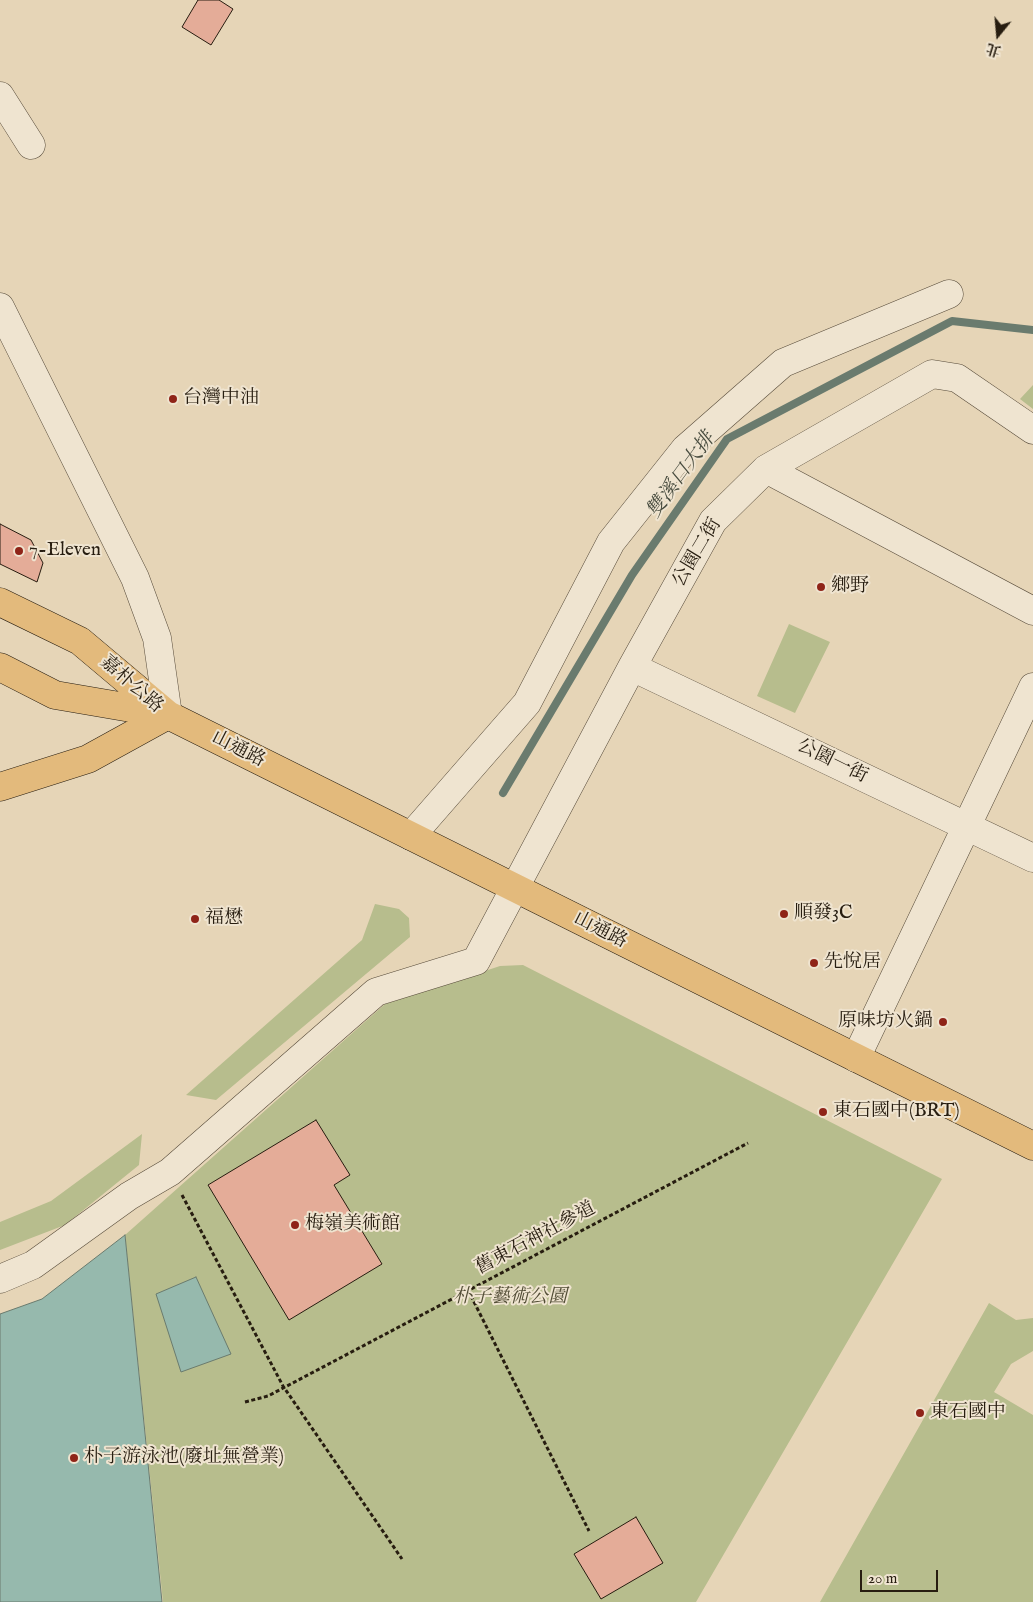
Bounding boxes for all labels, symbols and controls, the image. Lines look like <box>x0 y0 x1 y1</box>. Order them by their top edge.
north arrow <box>973 10 1023 60</box>
text: 北 <box>984 39 1003 60</box>
place label: 台灣中油 <box>183 388 259 410</box>
marker: 台灣中油 <box>167 393 179 405</box>
water label: 雙溪口大排 <box>643 428 721 524</box>
street label: 公園二街 <box>669 515 727 591</box>
place label: 7-Eleven <box>29 540 101 562</box>
marker: 7-Eleven <box>13 545 25 557</box>
place label: 鄉野 <box>831 576 869 598</box>
marker: 鄉野 <box>815 581 827 593</box>
street label: 嘉朴公路 <box>95 651 167 719</box>
street label: 山通路 <box>207 727 269 773</box>
street label: 公園一街 <box>793 735 871 789</box>
place label: 順發3C <box>794 903 853 925</box>
place label: 福懋 <box>205 908 243 930</box>
street label: 山通路 <box>569 908 631 954</box>
marker: 順發3C <box>778 908 790 920</box>
marker: 福懋 <box>189 913 201 925</box>
place label: 先悅居 <box>824 952 881 974</box>
marker: 先悅居 <box>808 957 820 969</box>
place label: 原味坊火鍋 <box>838 1011 933 1033</box>
marker: 原味坊火鍋 <box>937 1016 949 1028</box>
place label: 東石國中(BRT) <box>833 1101 959 1123</box>
marker: 東石國中(BRT) <box>817 1106 829 1118</box>
street label: 舊東石神社參道 <box>472 1198 600 1280</box>
place label: 梅嶺美術館 <box>305 1214 400 1236</box>
marker: 梅嶺美術館 <box>289 1219 301 1231</box>
park label: 朴子藝術公園 <box>453 1287 567 1309</box>
place label: 東石國中 <box>930 1402 1006 1424</box>
marker: 東石國中 <box>914 1407 926 1419</box>
place label: 朴子游泳池(廢址無營業) <box>84 1447 284 1469</box>
marker: 朴子游泳池(廢址無營業) <box>68 1452 80 1464</box>
scale bar <box>863 1560 940 1592</box>
text: 20 m <box>868 1569 897 1588</box>

